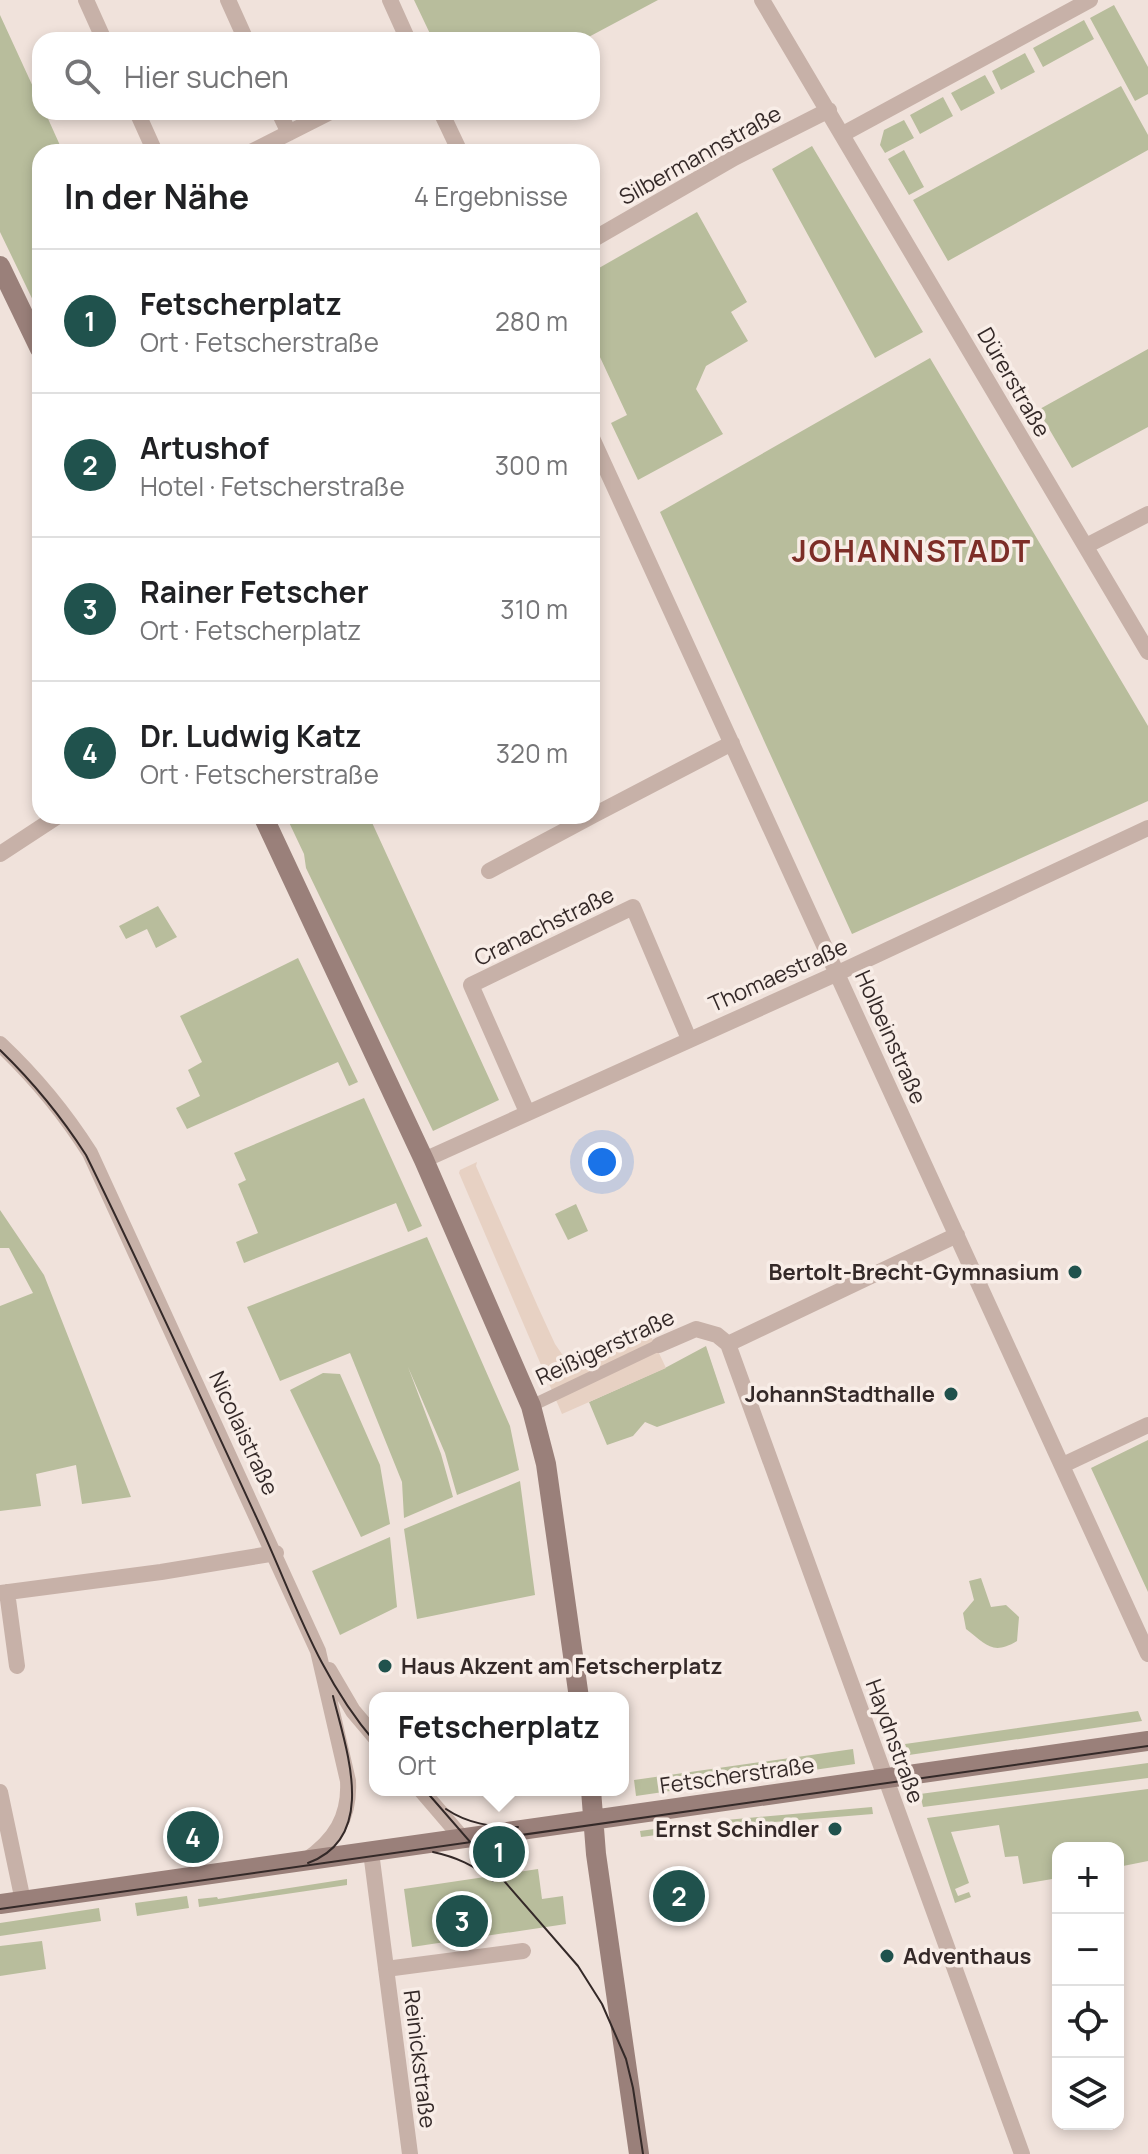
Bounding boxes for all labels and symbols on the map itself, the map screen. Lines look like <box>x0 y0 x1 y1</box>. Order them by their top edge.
street label: Silbermannstraße <box>614 98 786 212</box>
street label: Dürerstraße <box>971 322 1058 442</box>
district label: JOHANNSTADT <box>792 530 1032 571</box>
street label: Cranachstraße <box>469 879 619 973</box>
street label: Thomaestraße <box>704 931 852 1019</box>
street label: Holbeinstraße <box>848 965 934 1109</box>
your location <box>582 1142 622 1182</box>
place label: Bertolt-Brecht-Gymnasium <box>769 1257 1059 1287</box>
marker: Bertolt-Brecht-Gymnasium <box>1066 1263 1084 1281</box>
street label: Reißigerstraße <box>531 1302 679 1392</box>
street label: Nicolaistraße <box>202 1366 286 1500</box>
place label: JohannStadthalle <box>745 1379 935 1409</box>
marker: JohannStadthalle <box>942 1385 960 1403</box>
place label: Haus Akzent am Fetscherplatz <box>401 1651 722 1681</box>
marker: Haus Akzent am Fetscherplatz <box>376 1657 394 1675</box>
street label: Haydnstraße <box>859 1675 931 1807</box>
street label: Fetscherstraße <box>658 1749 816 1801</box>
pin: 4 <box>167 1807 219 1867</box>
place label: Ernst Schindler <box>655 1814 819 1844</box>
marker: Ernst Schindler <box>826 1820 844 1838</box>
pin: 1 <box>473 1822 525 1882</box>
pin: 2 <box>653 1866 705 1926</box>
pin: 3 <box>436 1891 488 1951</box>
place label: Adventhaus <box>903 1941 1031 1971</box>
marker: Adventhaus <box>878 1947 896 1965</box>
street label: Reinickstraße <box>397 1988 443 2130</box>

